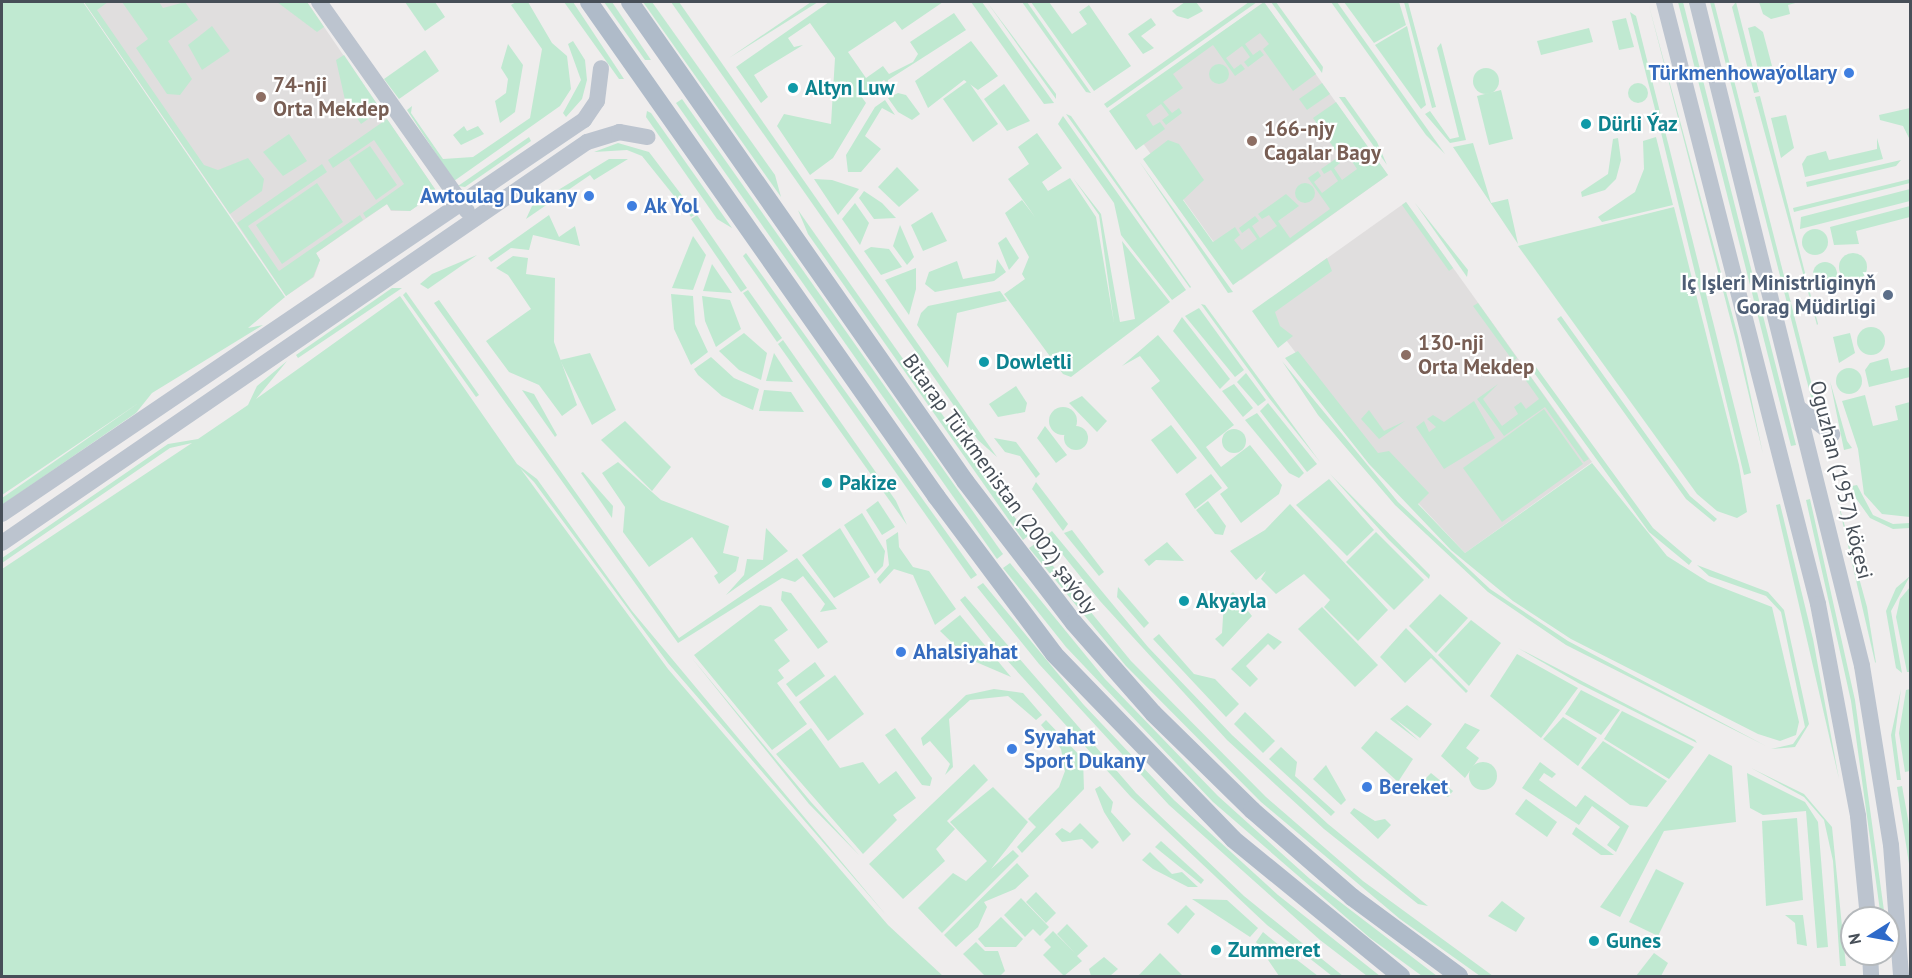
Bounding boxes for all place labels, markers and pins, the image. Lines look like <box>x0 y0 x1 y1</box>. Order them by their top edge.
place label: Türkmenhowaýollary <box>1649 60 1837 86</box>
marker: Türkmenhowaýollary <box>1842 66 1856 80</box>
place label: 74-nji Orta Mekdep <box>273 72 389 122</box>
place label: Altyn Luw <box>805 75 895 101</box>
marker: Altyn Luw <box>786 81 800 95</box>
marker: 74-nji Orta Mekdep <box>254 90 268 104</box>
place label: Dürli Ýaz <box>1598 111 1678 137</box>
place label: 166-njy Cagalar Bagy <box>1264 116 1381 166</box>
marker: Dürli Ýaz <box>1579 117 1593 131</box>
marker: 166-njy Cagalar Bagy <box>1245 134 1259 148</box>
place label: Awtoulag Dukany <box>420 183 577 209</box>
marker: Awtoulag Dukany <box>582 189 596 203</box>
place label: Ak Yol <box>644 193 700 219</box>
marker: Ak Yol <box>625 199 639 213</box>
place label: Iç Işleri Ministrliginyň Gorag Müdirligi <box>1681 270 1876 320</box>
marker: Iç Işleri Ministrliginyň Gorag Müdirligi <box>1881 288 1895 302</box>
place label: 130-nji Orta Mekdep <box>1418 330 1534 380</box>
marker: 130-nji Orta Mekdep <box>1399 348 1413 362</box>
place label: Dowletli <box>996 349 1072 375</box>
marker: Dowletli <box>977 355 991 369</box>
place label: Pakize <box>839 470 897 496</box>
marker: Pakize <box>820 476 834 490</box>
place label: Akyayla <box>1196 588 1266 614</box>
marker: Akyayla <box>1177 594 1191 608</box>
place label: Ahalsiyahat <box>913 639 1018 665</box>
marker: Ahalsiyahat <box>894 645 908 659</box>
place label: Syyahat Sport Dukany <box>1024 724 1145 774</box>
marker: Syyahat Sport Dukany <box>1005 742 1019 756</box>
place label: Bereket <box>1379 774 1448 800</box>
marker: Bereket <box>1360 780 1374 794</box>
place label: Gunes <box>1606 928 1661 954</box>
marker: Gunes <box>1587 934 1601 948</box>
place label: Zummeret <box>1228 937 1320 963</box>
marker: Zummeret <box>1209 943 1223 957</box>

